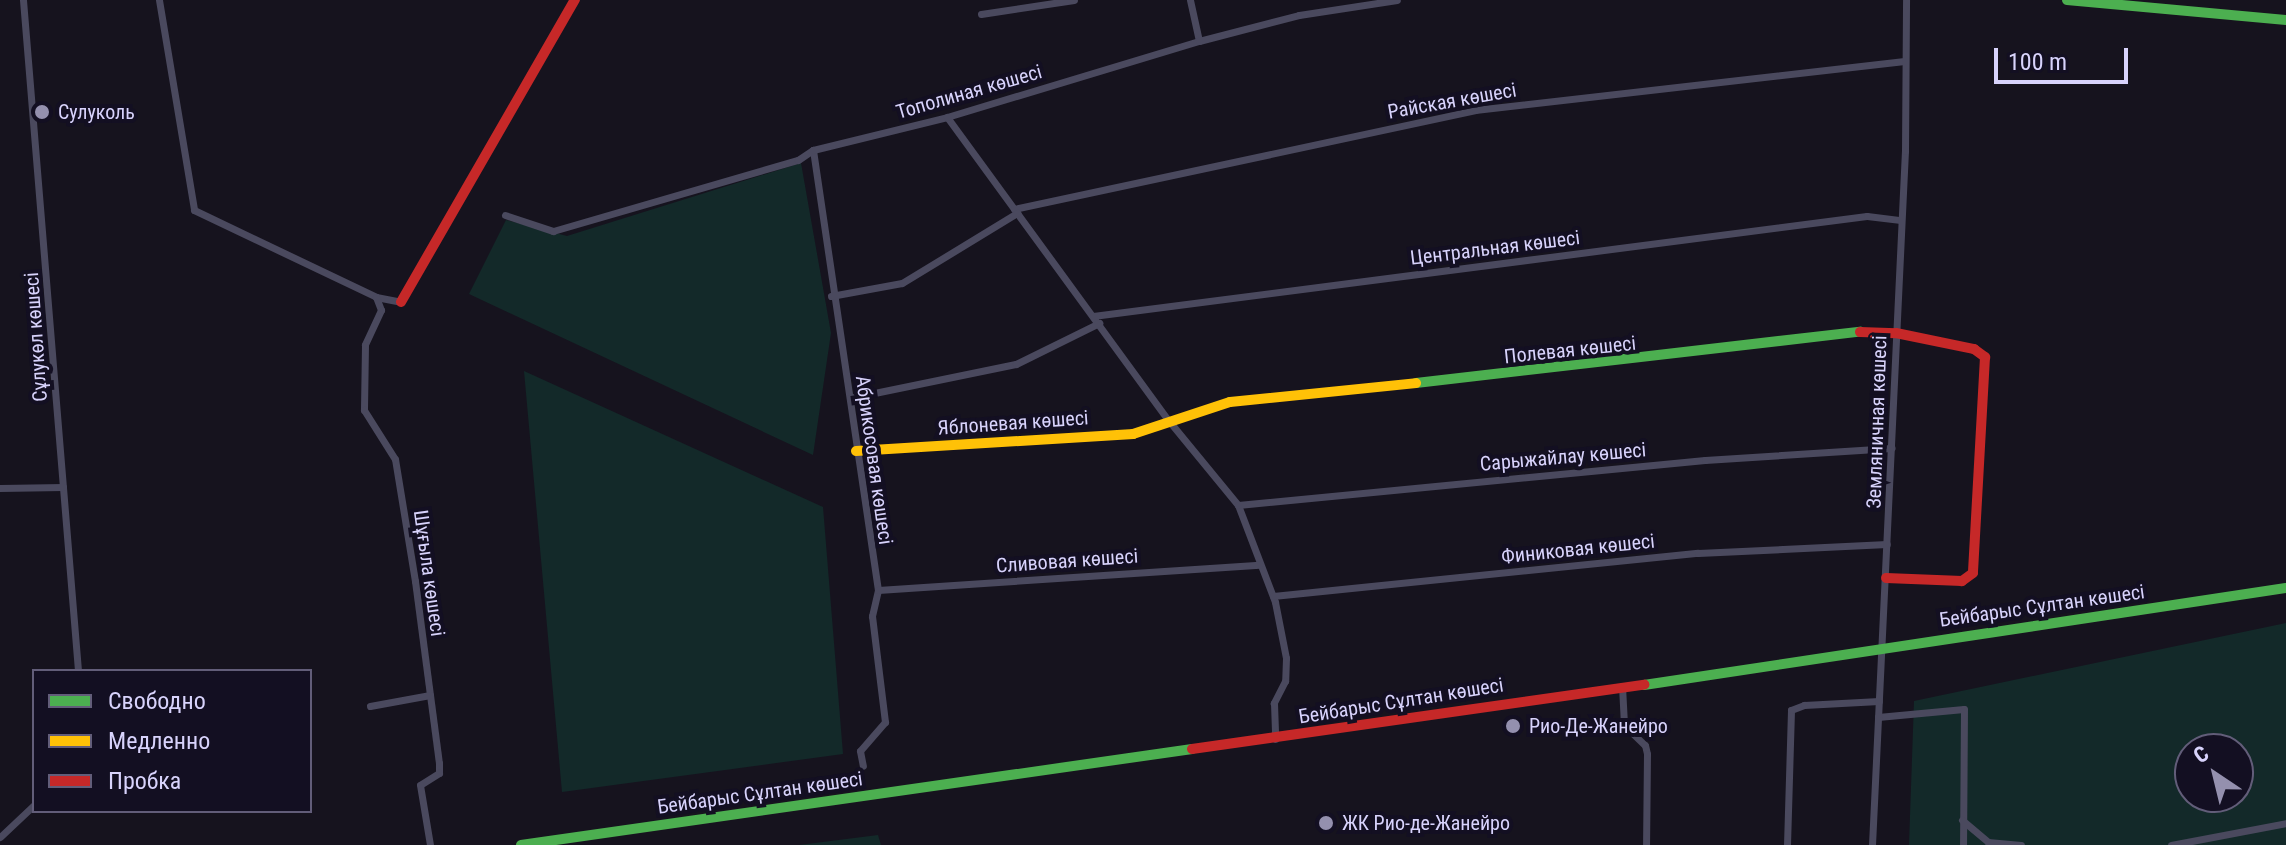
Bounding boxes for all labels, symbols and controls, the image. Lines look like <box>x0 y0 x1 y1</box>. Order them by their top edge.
scale bar <box>1998 32 2132 82</box>
text: 100 m <box>2008 48 2067 76</box>
street label: Тополиная көшесі <box>893 60 1045 124</box>
street label: Райская көшесі <box>1386 78 1518 124</box>
place label: Сулуколь <box>58 100 135 124</box>
marker: Сулуколь <box>33 103 51 121</box>
street label: Центральная көшесі <box>1409 226 1581 270</box>
street label: Сұлукөл көшесі <box>20 271 52 403</box>
street label: Полевая көшесі <box>1503 331 1637 369</box>
street label: Земляничная көшесі <box>1862 335 1892 509</box>
street label: Абрикосовая көшесі <box>850 374 898 546</box>
street label: Яблоневая көшесі <box>937 406 1089 440</box>
street label: Сарыжайлау көшесі <box>1479 438 1647 476</box>
street label: Шұғыла көшесі <box>408 508 450 638</box>
street label: Финиковая көшесі <box>1500 529 1656 569</box>
street label: Сливовая көшесі <box>995 544 1139 578</box>
street label: Бейбарыс Сұлтан көшесі <box>1938 580 2146 632</box>
legend <box>32 669 312 813</box>
street label: Бейбарыс Сұлтан көшесі <box>1297 673 1505 729</box>
text: Свободно <box>108 687 206 715</box>
place label: Рио-Де-Жанейро <box>1529 714 1668 738</box>
marker: Рио-Де-Жанейро <box>1504 717 1522 735</box>
text: Медленно <box>108 727 210 755</box>
north arrow <box>2174 733 2254 813</box>
text: С <box>2189 741 2213 768</box>
text: Пробка <box>108 767 181 795</box>
street label: Бейбарыс Сұлтан көшесі <box>656 767 864 819</box>
place label: ЖК Рио-де-Жанейро <box>1342 811 1510 835</box>
marker: ЖК Рио-де-Жанейро <box>1317 814 1335 832</box>

